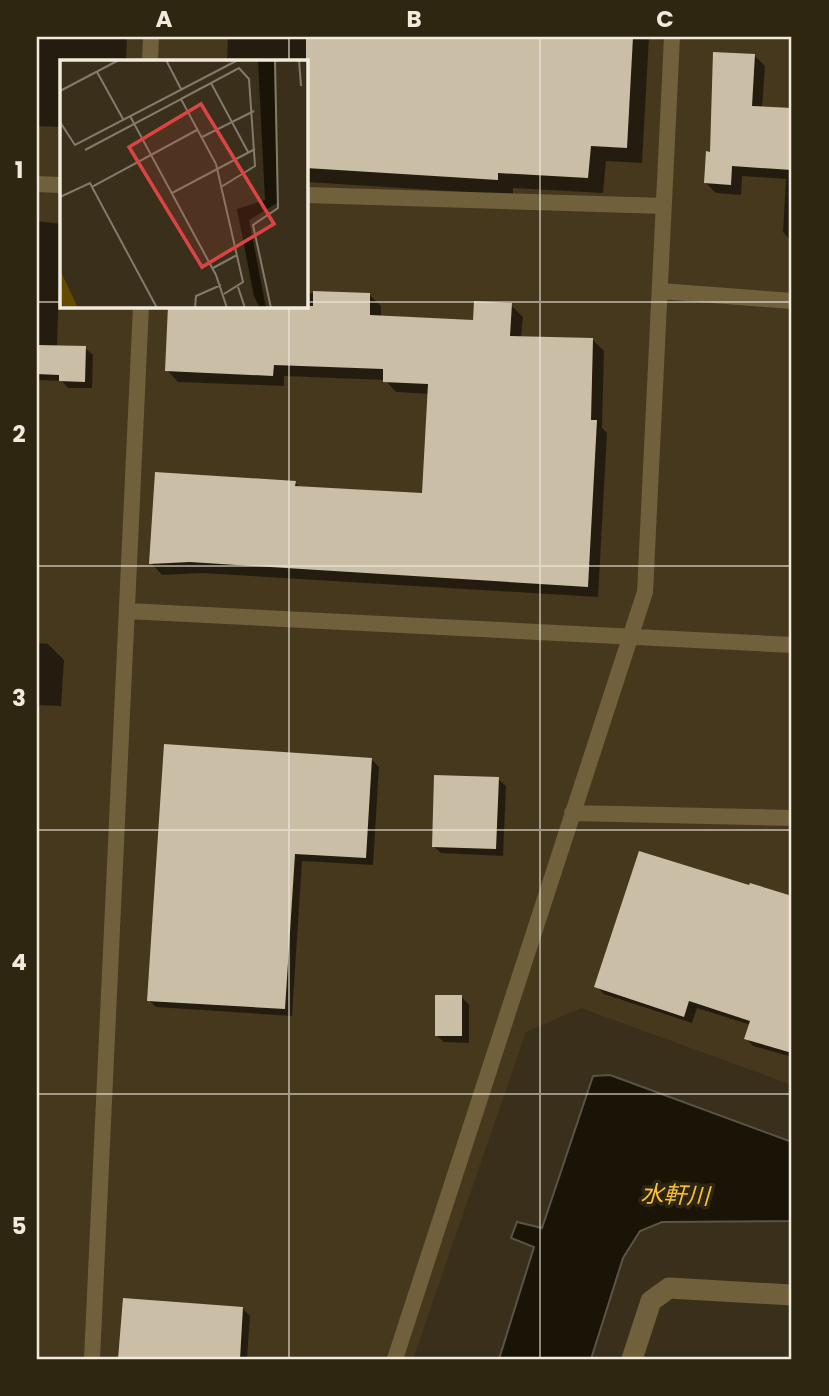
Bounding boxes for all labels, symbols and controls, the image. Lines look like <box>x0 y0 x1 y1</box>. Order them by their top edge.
text: A <box>156 3 173 35</box>
text: B <box>406 3 422 35</box>
text: C <box>656 3 674 35</box>
inset map <box>60 60 308 308</box>
text: 1 <box>15 154 23 186</box>
text: 2 <box>12 418 26 450</box>
text: 3 <box>12 682 26 714</box>
text: 4 <box>11 946 27 978</box>
water label: 水軒川 <box>640 1178 713 1212</box>
text: 5 <box>12 1210 26 1242</box>

